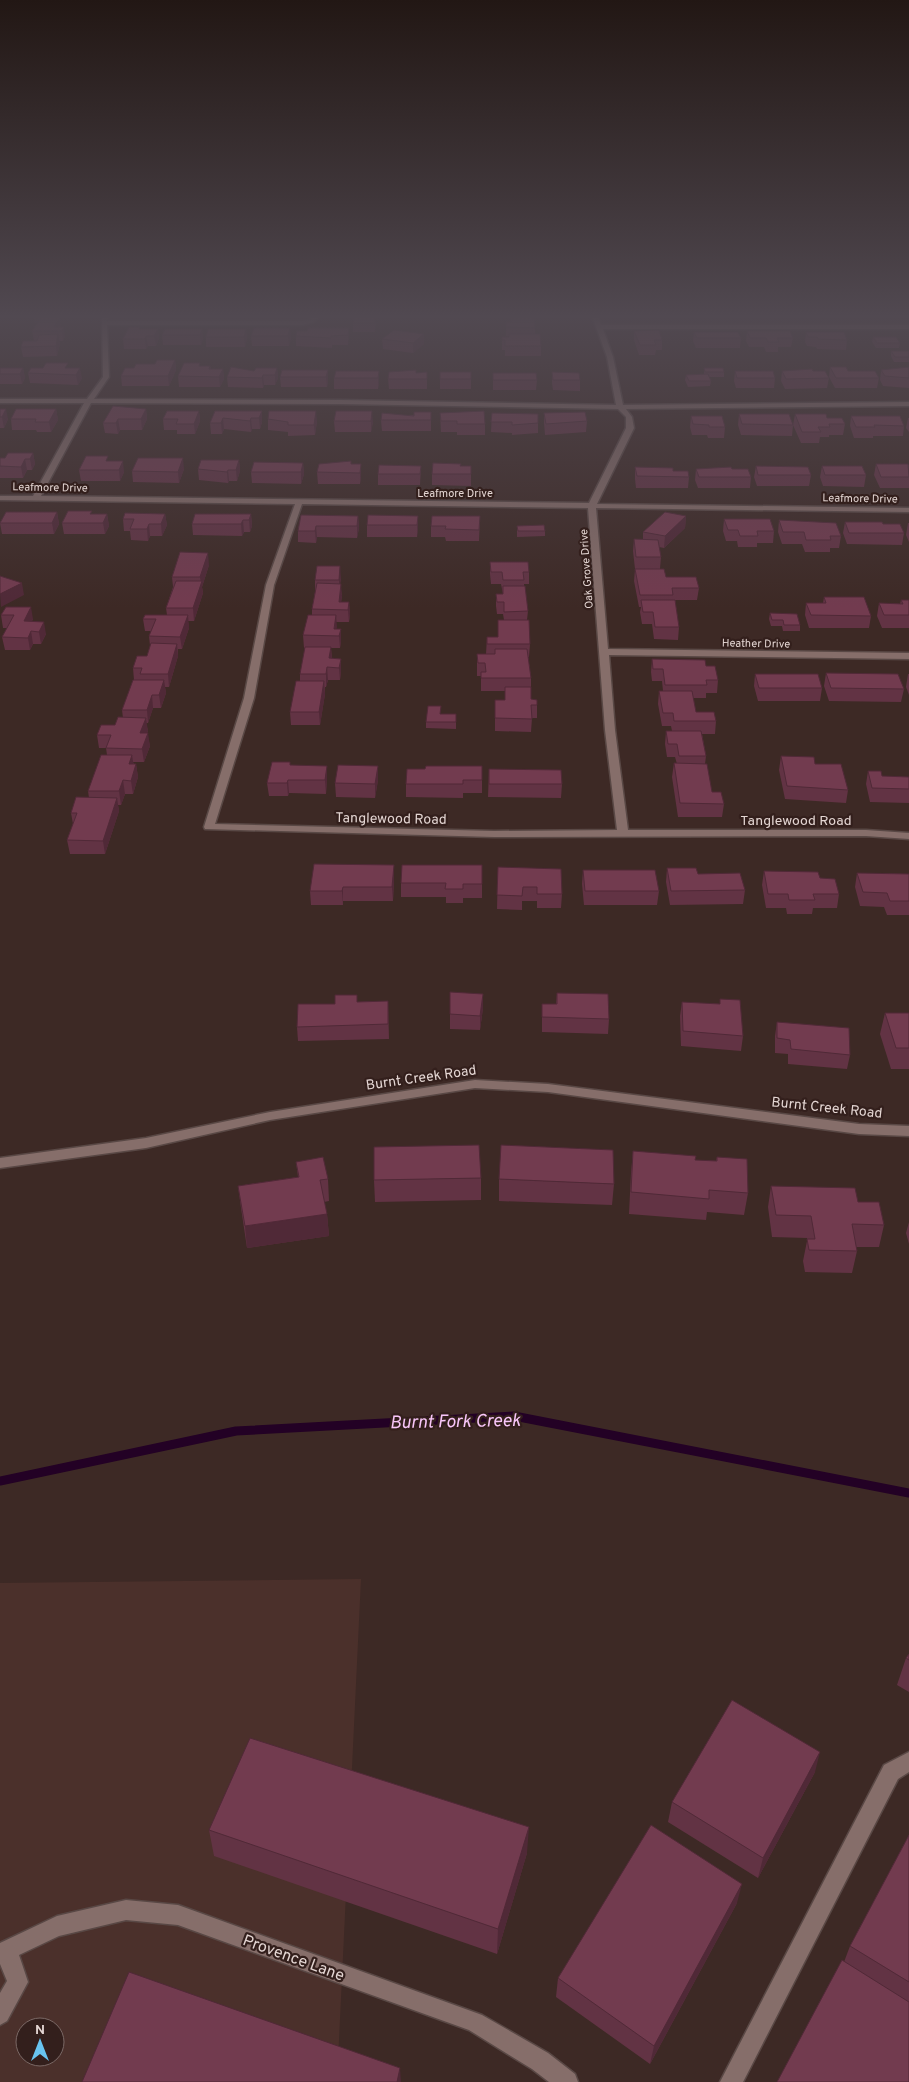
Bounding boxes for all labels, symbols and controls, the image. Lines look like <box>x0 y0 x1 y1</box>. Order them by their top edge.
street label: Leafmore Drive <box>12 480 88 496</box>
street label: Leafmore Drive <box>417 487 493 501</box>
street label: Leafmore Drive <box>822 491 898 507</box>
street label: Oak Grove Drive <box>577 529 597 609</box>
street label: Heather Drive <box>722 636 790 652</box>
street label: Tanglewood Road <box>335 810 447 829</box>
street label: Tanglewood Road <box>740 813 852 830</box>
street label: Burnt Creek Road <box>365 1062 478 1095</box>
street label: Burnt Creek Road <box>771 1094 883 1123</box>
water label: Burnt Fork Creek <box>389 1410 522 1435</box>
street label: Provence Lane <box>240 1931 347 1987</box>
north arrow <box>15 2017 65 2067</box>
text: N <box>35 2022 45 2039</box>

